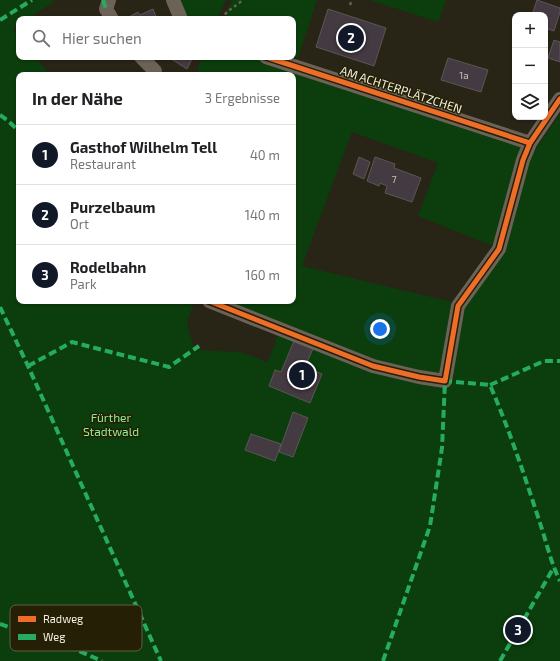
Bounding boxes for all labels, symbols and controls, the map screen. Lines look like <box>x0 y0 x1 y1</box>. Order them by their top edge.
map controls <box>512 12 548 120</box>
button: + <box>512 12 548 48</box>
search box <box>16 16 296 60</box>
pin: 2 <box>338 23 364 53</box>
icon: search <box>30 27 52 49</box>
text: Hier suchen <box>62 29 142 47</box>
button: − <box>512 48 548 84</box>
street label: AM ACHTERPLÄTZCHEN <box>339 63 464 115</box>
house number: 1a <box>459 69 469 81</box>
button: layers <box>512 84 548 120</box>
text: In der Nähe <box>32 88 123 108</box>
text: 3 Ergebnisse <box>205 90 280 106</box>
text: Gasthof Wilhelm Tell <box>70 138 217 156</box>
text: 1 <box>42 147 48 163</box>
text: 40 m <box>250 147 280 163</box>
text: Restaurant <box>70 156 136 172</box>
house number: 7 <box>391 173 397 185</box>
text: Purzelbaum <box>70 198 155 216</box>
text: 2 <box>41 207 49 223</box>
text: 140 m <box>245 207 280 223</box>
text: Ort <box>70 216 89 232</box>
text: Rodelbahn <box>70 258 146 276</box>
text: 3 <box>41 267 49 283</box>
text: 160 m <box>245 267 280 283</box>
text: Park <box>70 276 97 292</box>
your location <box>370 319 390 339</box>
pin: 1 <box>289 360 315 390</box>
park label: Fürther Stadtwald <box>83 410 139 438</box>
legend <box>10 605 142 651</box>
text: Radweg <box>43 612 83 625</box>
pin: 3 <box>505 615 531 645</box>
text: Weg <box>43 630 65 643</box>

